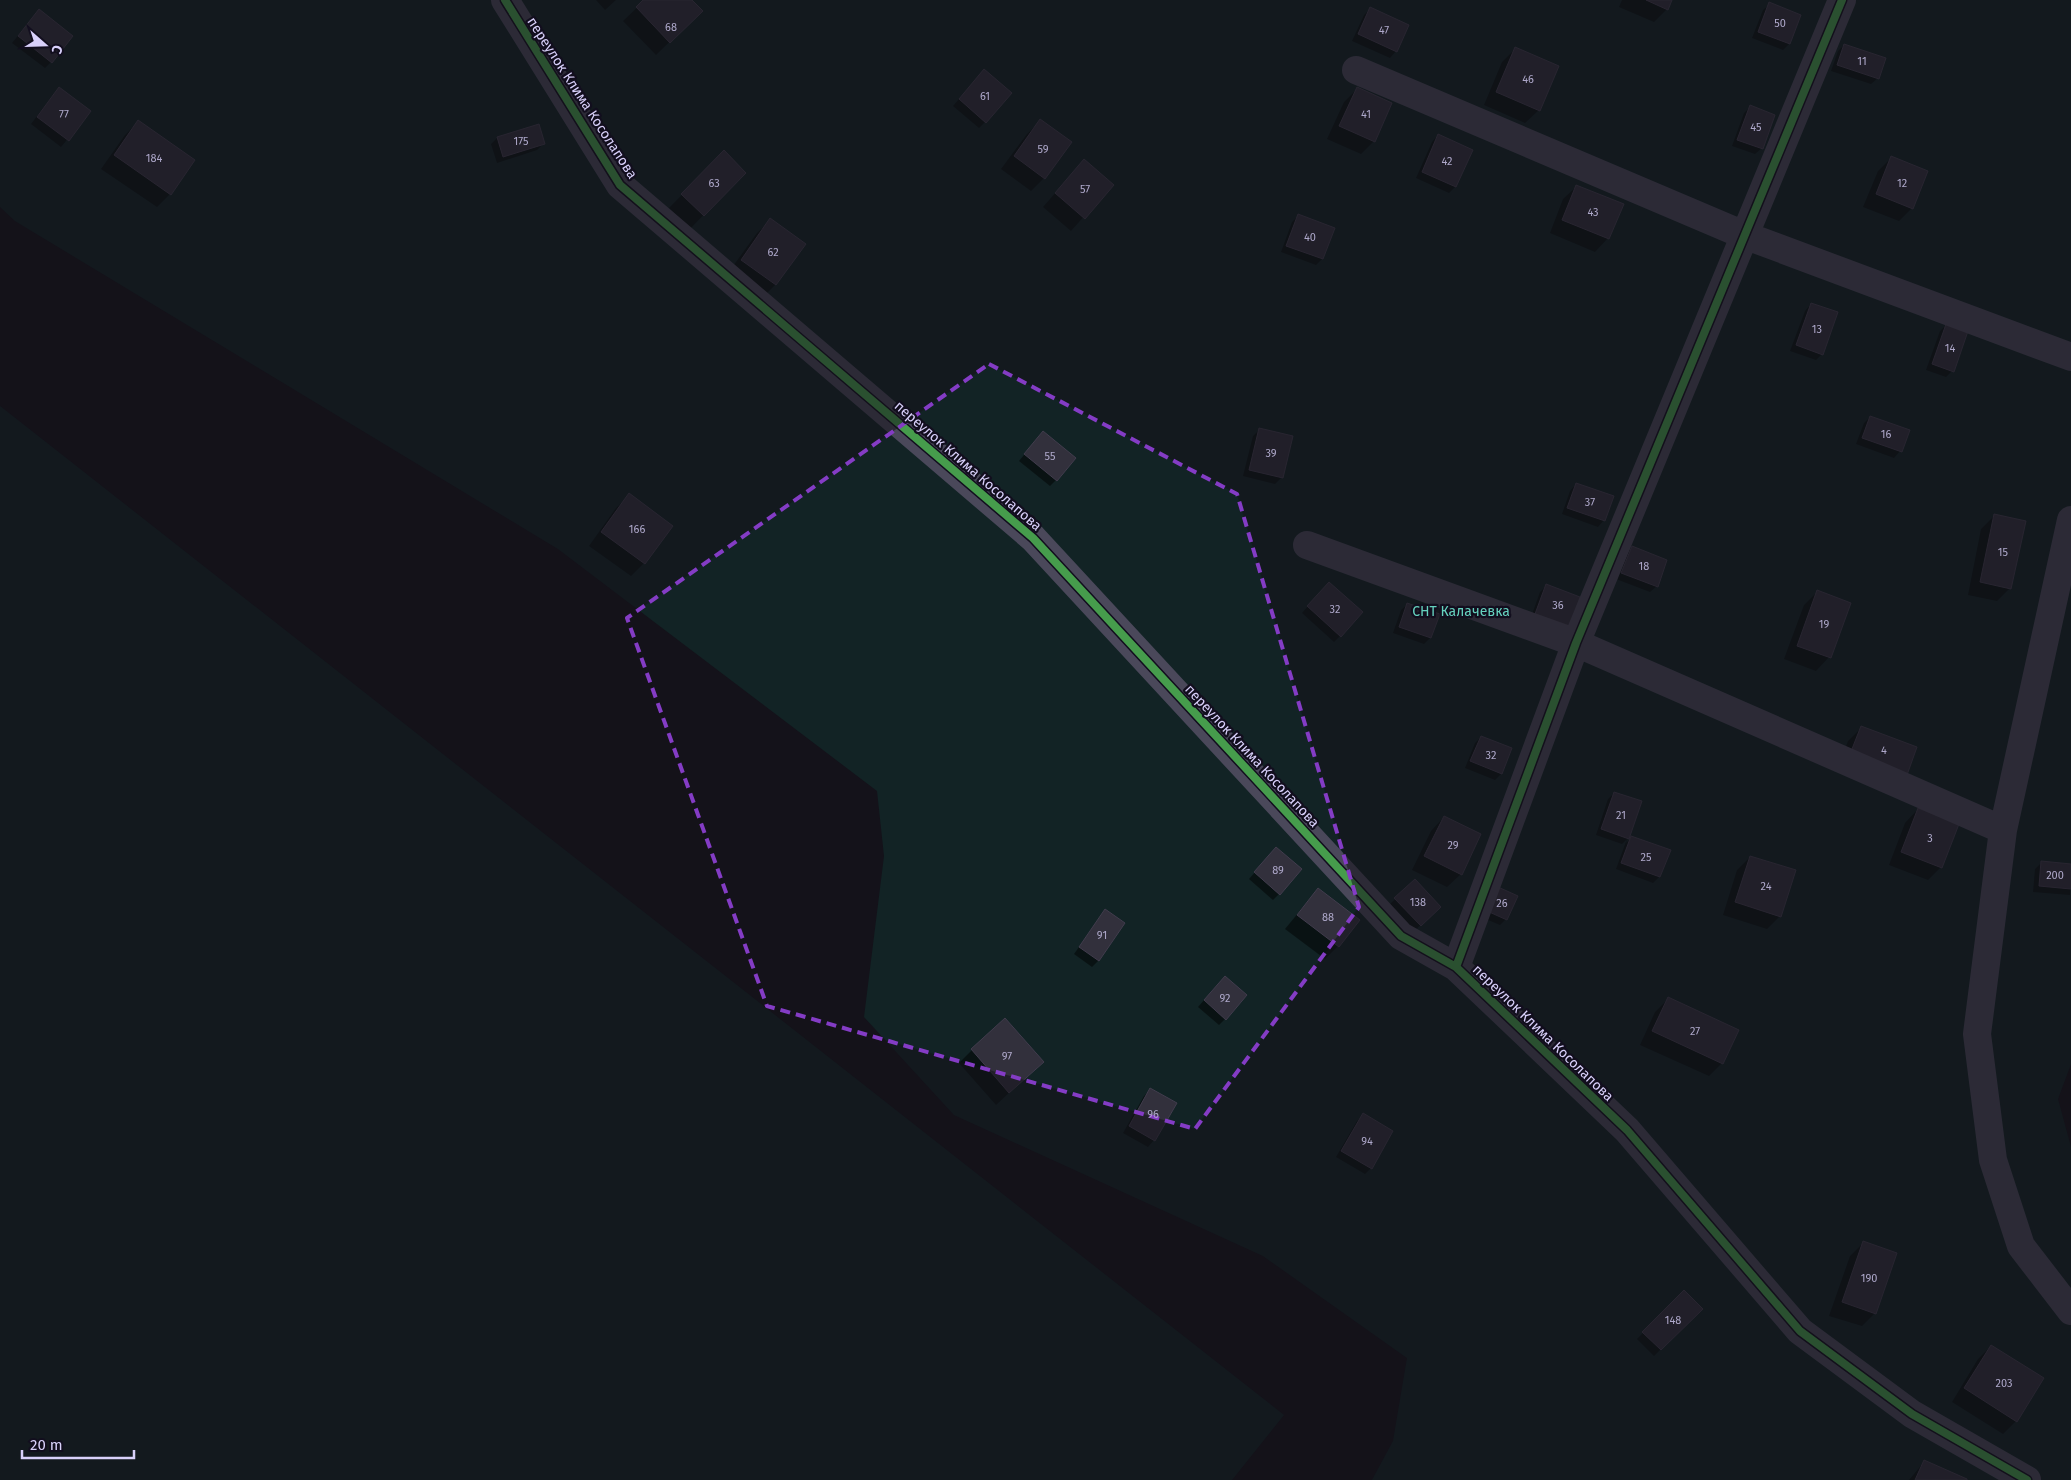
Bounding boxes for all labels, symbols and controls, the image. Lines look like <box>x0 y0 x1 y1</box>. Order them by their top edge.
street label: переулок Клима Косолапова <box>523 14 641 182</box>
house number: 50 <box>1774 17 1786 30</box>
north arrow <box>20 20 70 70</box>
house number: 68 <box>665 21 677 34</box>
house number: 47 <box>1379 24 1389 37</box>
text: С <box>47 43 66 56</box>
house number: 11 <box>1857 55 1867 68</box>
house number: 46 <box>1522 73 1534 86</box>
house number: 61 <box>980 90 990 103</box>
house number: 77 <box>59 108 69 121</box>
house number: 41 <box>1361 108 1371 121</box>
house number: 45 <box>1750 121 1762 134</box>
house number: 175 <box>514 135 529 148</box>
house number: 59 <box>1037 143 1049 156</box>
house number: 184 <box>146 152 162 165</box>
house number: 42 <box>1441 155 1453 168</box>
house number: 63 <box>708 177 720 190</box>
house number: 12 <box>1897 177 1907 190</box>
house number: 57 <box>1080 183 1090 196</box>
house number: 43 <box>1587 206 1599 219</box>
house number: 40 <box>1304 231 1316 244</box>
house number: 62 <box>767 246 779 259</box>
house number: 13 <box>1812 323 1822 336</box>
house number: 14 <box>1945 342 1955 355</box>
street label: переулок Клима Косолапова <box>891 397 1045 535</box>
house number: 16 <box>1881 428 1891 441</box>
house number: 39 <box>1265 447 1277 460</box>
house number: 55 <box>1045 450 1056 463</box>
house number: 37 <box>1585 496 1595 509</box>
house number: 166 <box>629 523 645 536</box>
house number: 15 <box>1998 546 2009 559</box>
house number: 18 <box>1639 560 1649 573</box>
house number: 36 <box>1552 599 1564 612</box>
house number: 32 <box>1330 603 1340 616</box>
park label: СНТ Калачевка <box>1412 603 1510 620</box>
house number: 19 <box>1819 618 1829 631</box>
street label: переулок Клима Косолапова <box>1181 681 1323 831</box>
house number: 4 <box>1881 744 1887 757</box>
house number: 32 <box>1486 749 1496 762</box>
house number: 21 <box>1616 809 1626 822</box>
house number: 3 <box>1927 832 1933 845</box>
house number: 29 <box>1447 839 1459 852</box>
house number: 25 <box>1641 851 1652 864</box>
house number: 89 <box>1272 864 1284 877</box>
house number: 200 <box>2046 869 2064 882</box>
house number: 24 <box>1761 880 1772 893</box>
house number: 138 <box>1410 896 1426 909</box>
house number: 26 <box>1496 897 1508 910</box>
house number: 88 <box>1322 911 1334 924</box>
house number: 91 <box>1097 929 1107 942</box>
street label: переулок Клима Косолапова <box>1469 961 1617 1105</box>
house number: 92 <box>1220 992 1230 1005</box>
house number: 27 <box>1690 1025 1700 1038</box>
house number: 97 <box>1002 1050 1012 1063</box>
house number: 96 <box>1147 1108 1159 1121</box>
house number: 94 <box>1361 1135 1373 1148</box>
house number: 190 <box>1861 1272 1877 1285</box>
house number: 148 <box>1665 1314 1681 1327</box>
house number: 203 <box>1996 1377 2012 1390</box>
scale bar <box>22 1428 135 1460</box>
text: 20 m <box>30 1436 63 1454</box>

